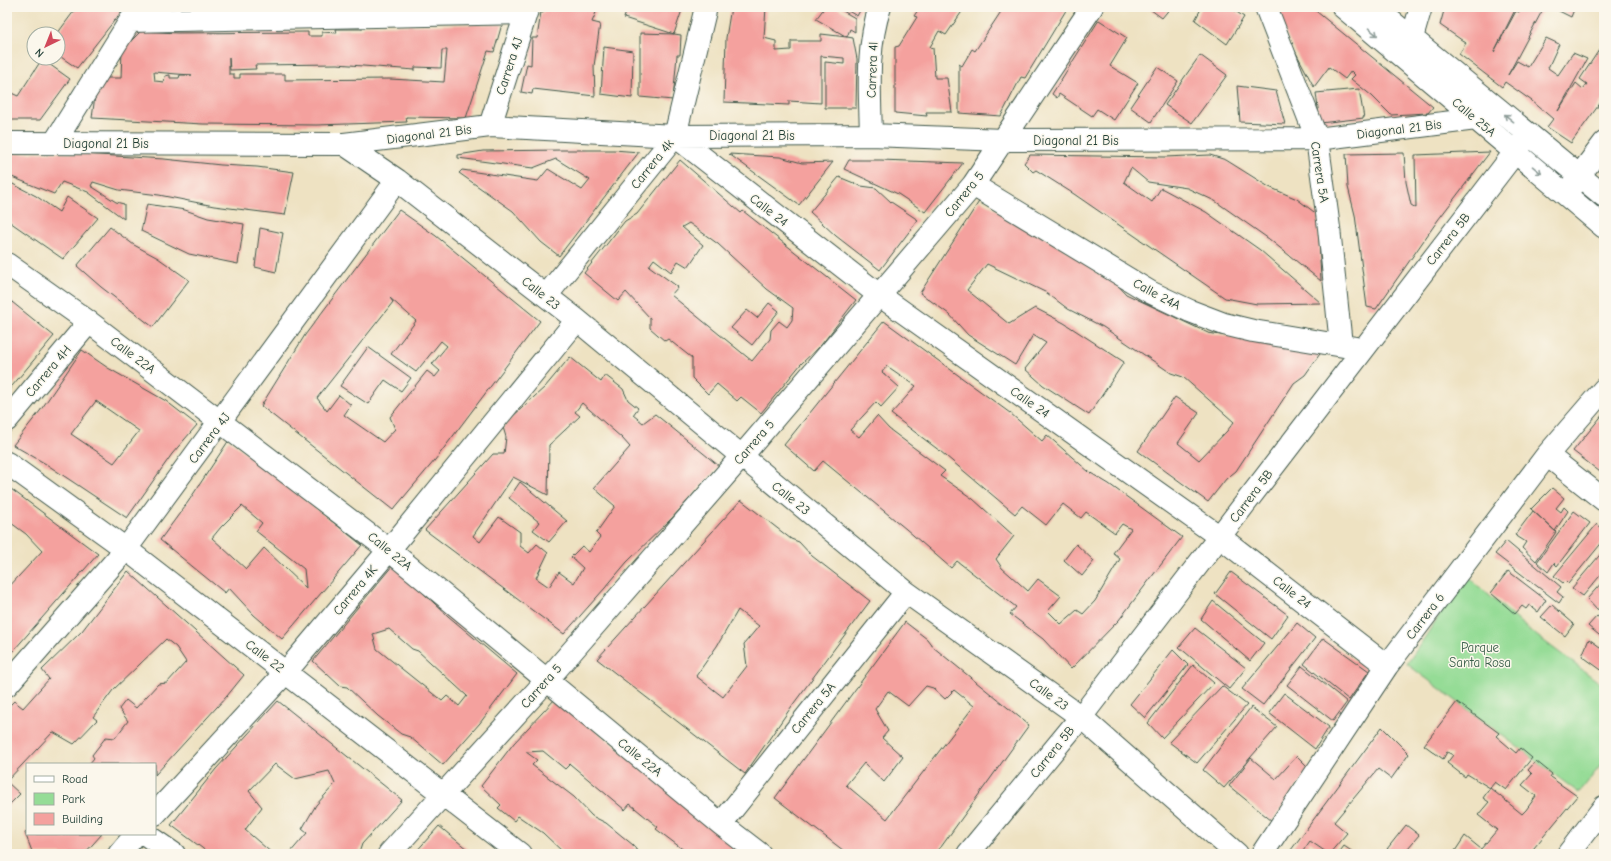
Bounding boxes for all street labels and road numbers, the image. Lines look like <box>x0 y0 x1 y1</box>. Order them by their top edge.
street label: Carrera 4J <box>493 35 525 97</box>
street label: Carrera 4l <box>864 42 880 98</box>
street label: Calle 25A <box>1449 94 1499 140</box>
street label: Diagonal 21 Bis <box>1356 116 1442 142</box>
street label: Diagonal 21 Bis <box>386 121 472 147</box>
street label: Diagonal 21 Bis <box>709 128 795 143</box>
street label: Diagonal 21 Bis <box>1033 133 1119 148</box>
street label: Carrera 4k <box>627 135 677 192</box>
street label: Diagonal 21 Bis <box>63 136 149 151</box>
street label: Carrera 5A <box>1308 140 1332 204</box>
street label: Carrera 5 <box>941 168 987 220</box>
street label: Calle 24 <box>747 190 791 230</box>
street label: Carrera 5B <box>1423 210 1473 268</box>
street label: Calle 23 <box>519 273 563 313</box>
street label: Calle 24A <box>1131 275 1184 313</box>
street label: Calle 22A <box>108 333 159 377</box>
street label: Carrera 4H <box>22 342 74 400</box>
street label: Calle 24 <box>1008 383 1052 421</box>
street label: Carrera 4J <box>185 410 233 466</box>
street label: Carrera 5 <box>731 417 777 467</box>
street label: Carrera 5B <box>1226 467 1276 525</box>
street label: Calle 23 <box>769 478 813 518</box>
street label: Calle 22A <box>365 529 415 574</box>
street label: Carrera 4K <box>330 561 381 618</box>
street label: Calle 24 <box>1270 572 1314 612</box>
street label: Carrera 6 <box>1403 590 1447 642</box>
street label: Calle 22 <box>243 637 288 676</box>
street label: Carrera 5 <box>517 661 565 711</box>
street label: Calle 23 <box>1027 675 1071 713</box>
street label: Carrera 5A <box>788 679 839 737</box>
street label: Carrera 5B <box>1027 723 1077 781</box>
street label: Calle 22A <box>615 735 665 780</box>

